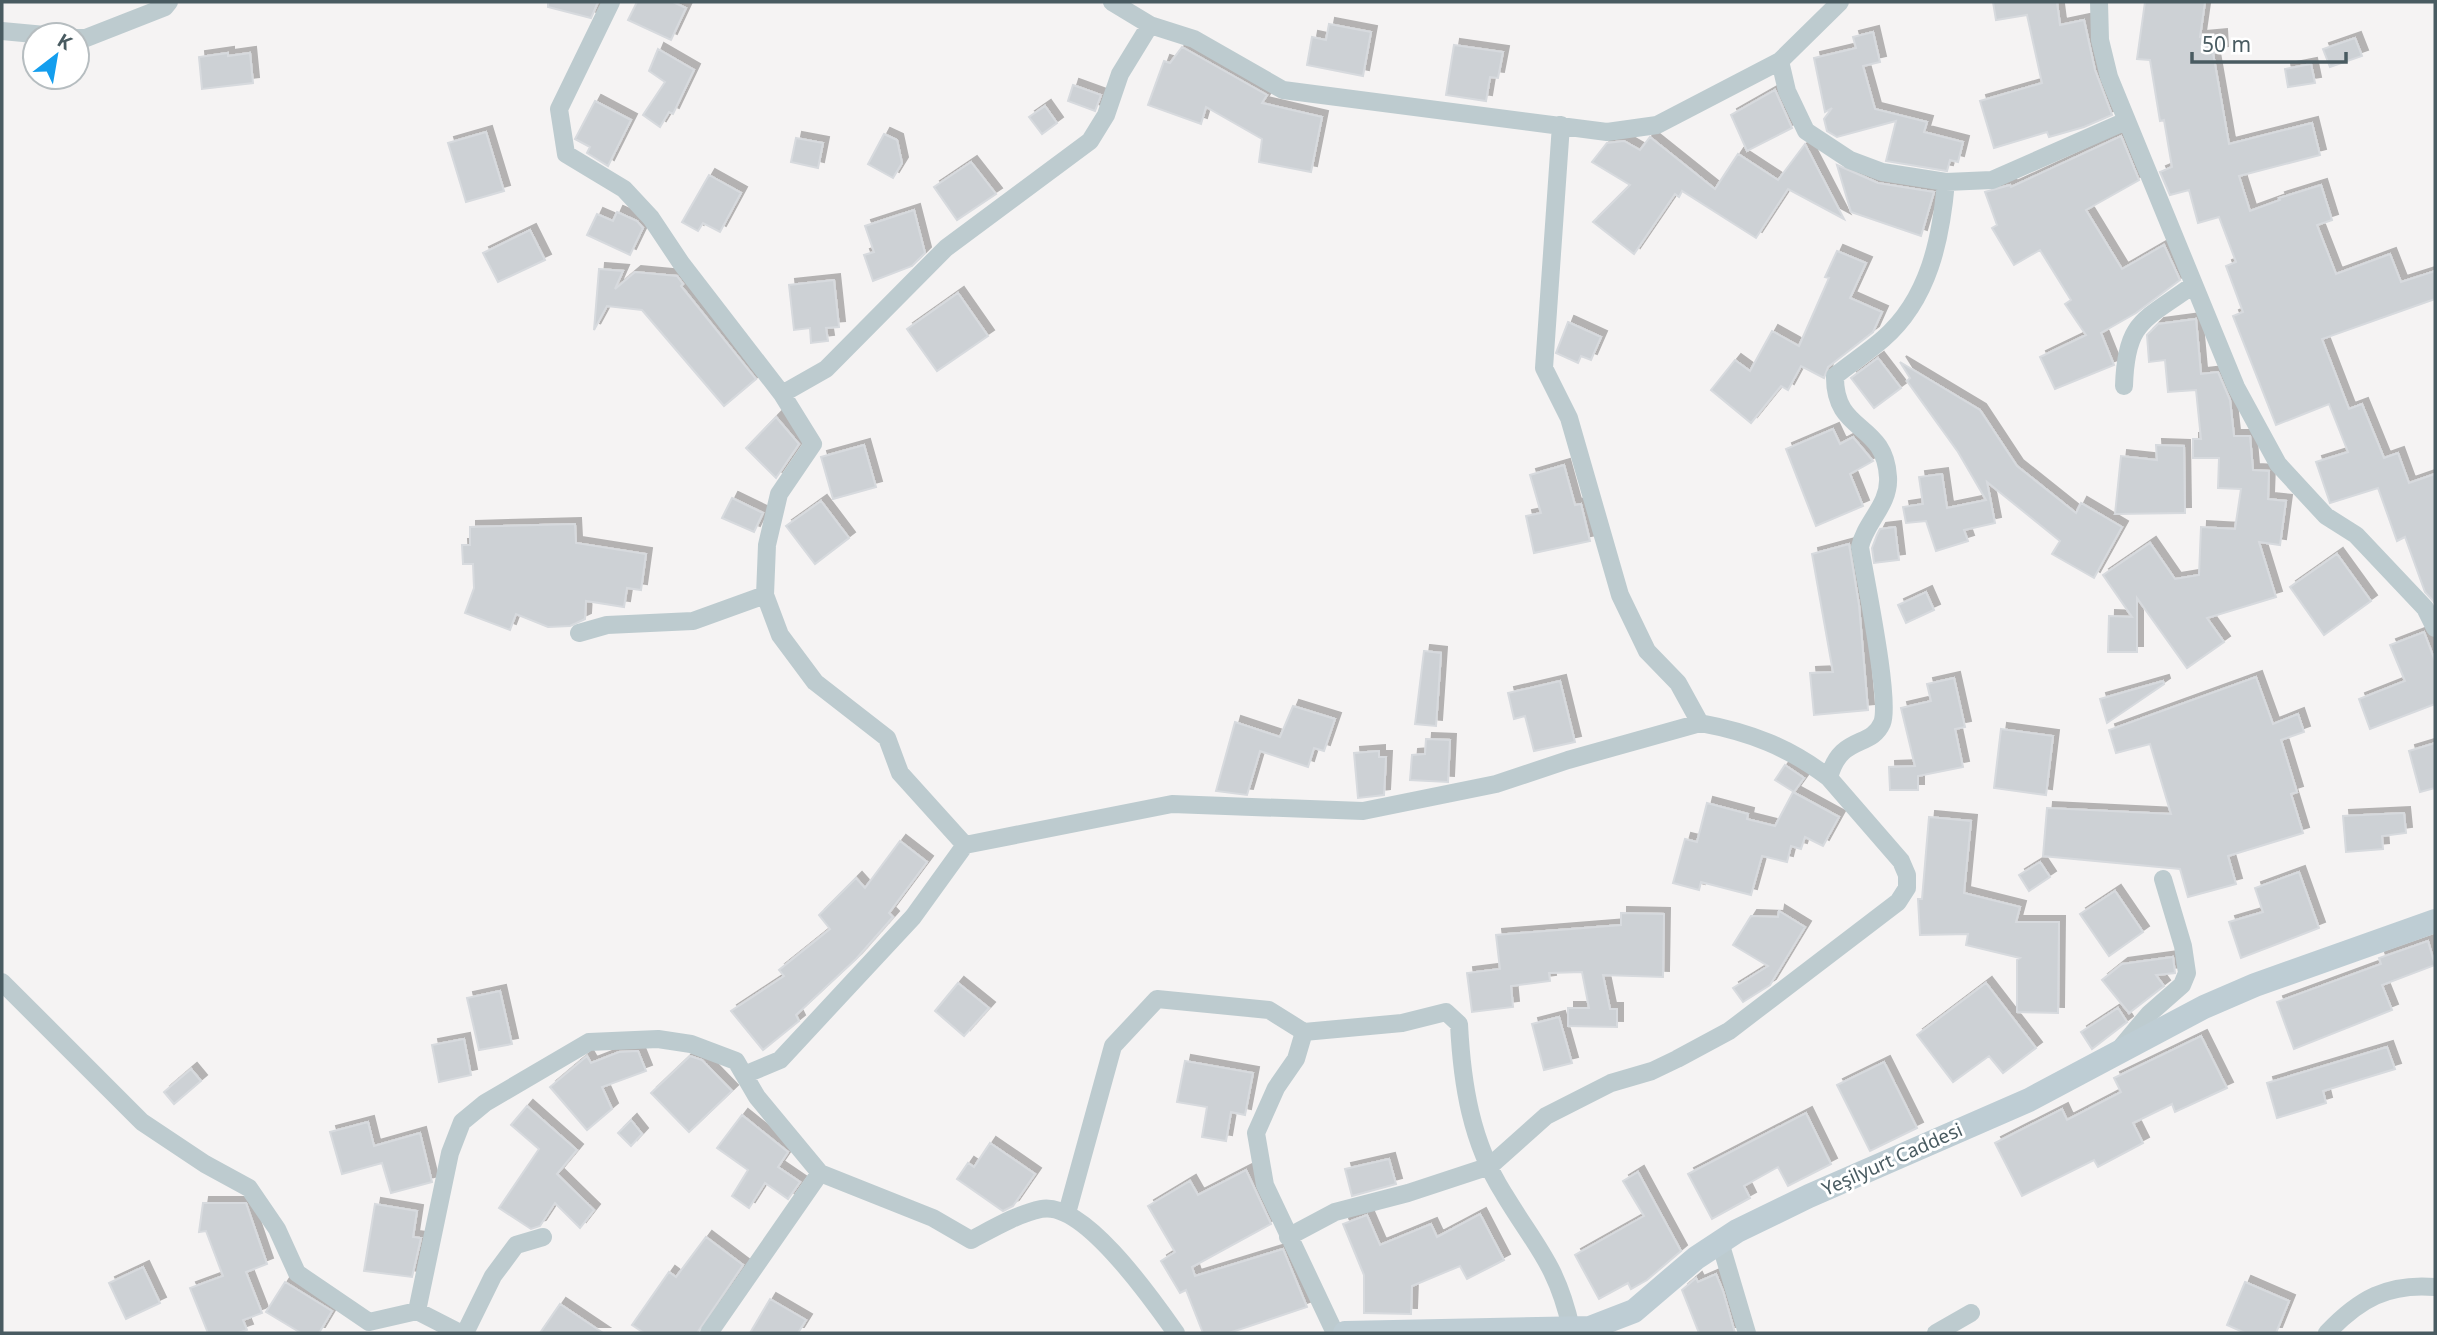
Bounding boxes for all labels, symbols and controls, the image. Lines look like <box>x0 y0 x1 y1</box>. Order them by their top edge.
north arrow <box>21 21 91 91</box>
scale bar <box>2192 21 2346 65</box>
text: K <box>53 27 77 56</box>
text: 50 m <box>2202 30 2251 58</box>
street label: Yeşilyurt Caddesi <box>1818 1116 1966 1202</box>

